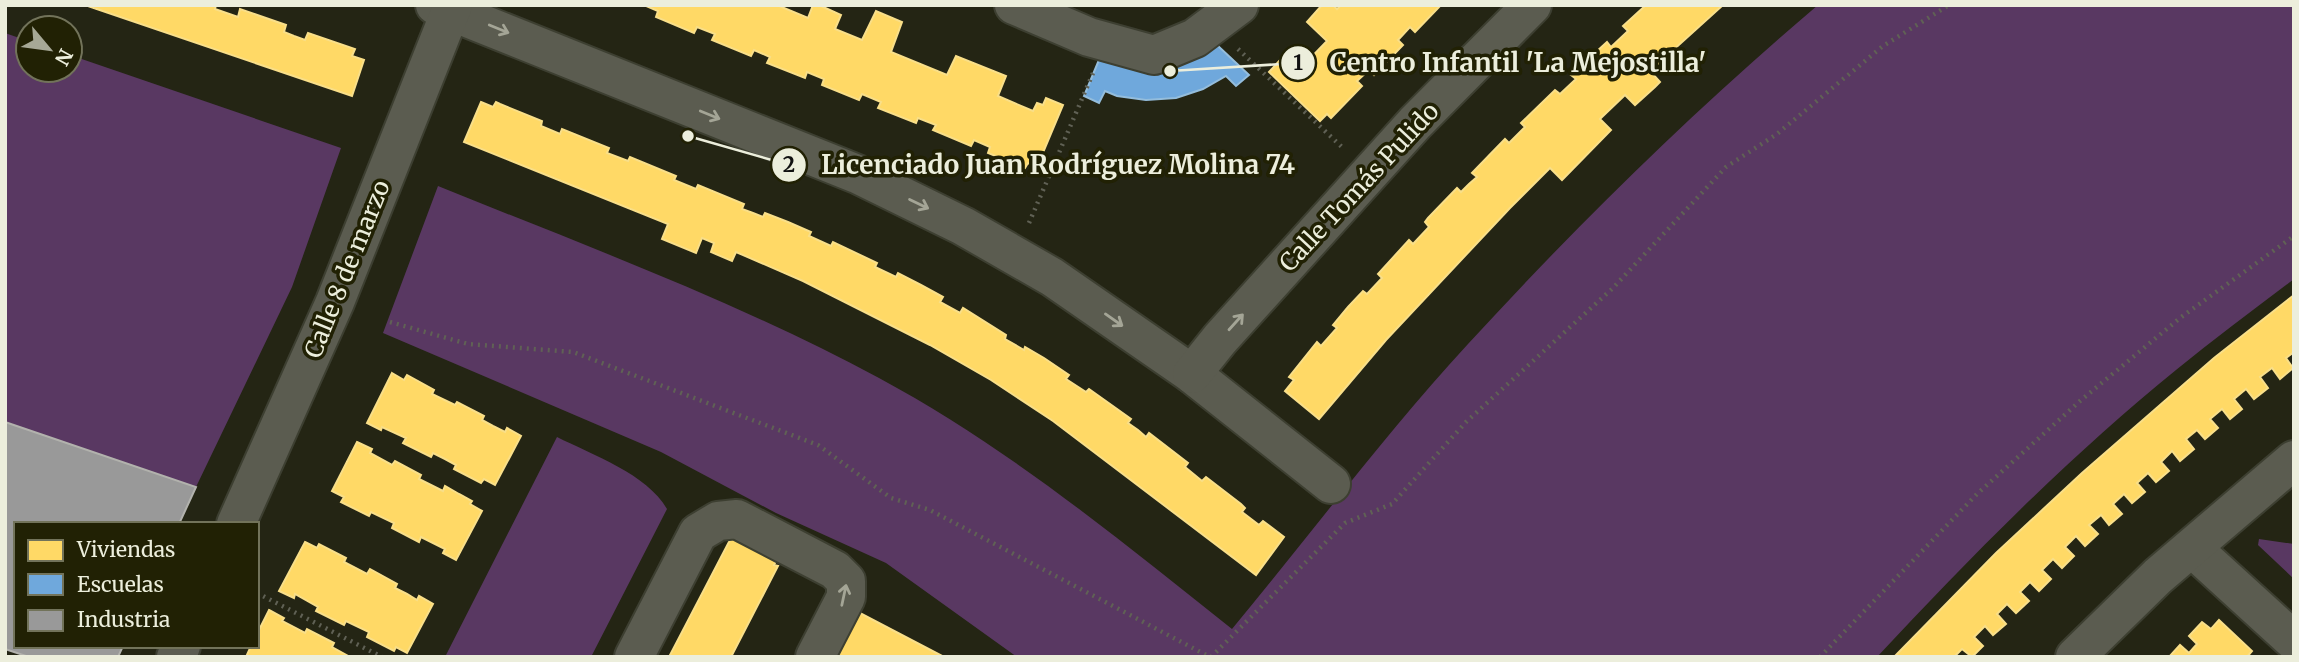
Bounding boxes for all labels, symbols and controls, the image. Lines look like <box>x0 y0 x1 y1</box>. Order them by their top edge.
north arrow <box>14 14 84 84</box>
one-way arrow <box>487 24 509 37</box>
callout: Centro Infantil 'La Mejostilla' <box>1281 39 1720 86</box>
text: N <box>50 45 78 70</box>
text: Centro Infantil 'La Mejostilla' <box>1330 46 1706 79</box>
text: 1 <box>1293 49 1303 76</box>
street label: Calle Tomás Pulido <box>1273 96 1445 278</box>
one-way arrow <box>698 109 720 122</box>
callout: Licenciado Juan Rodríguez Molina 74 <box>772 142 1309 189</box>
text: Licenciado Juan Rodríguez Molina 74 <box>821 148 1296 181</box>
text: 2 <box>783 151 795 178</box>
street label: Calle 8 de marzo <box>297 175 397 363</box>
one-way arrow <box>908 198 929 212</box>
one-way arrow <box>1104 313 1123 327</box>
one-way arrow <box>1228 313 1244 331</box>
legend <box>14 522 259 648</box>
text: Viviendas <box>76 536 175 563</box>
text: Escuelas <box>77 571 164 598</box>
one-way arrow <box>838 585 851 607</box>
text: Industria <box>77 606 170 633</box>

